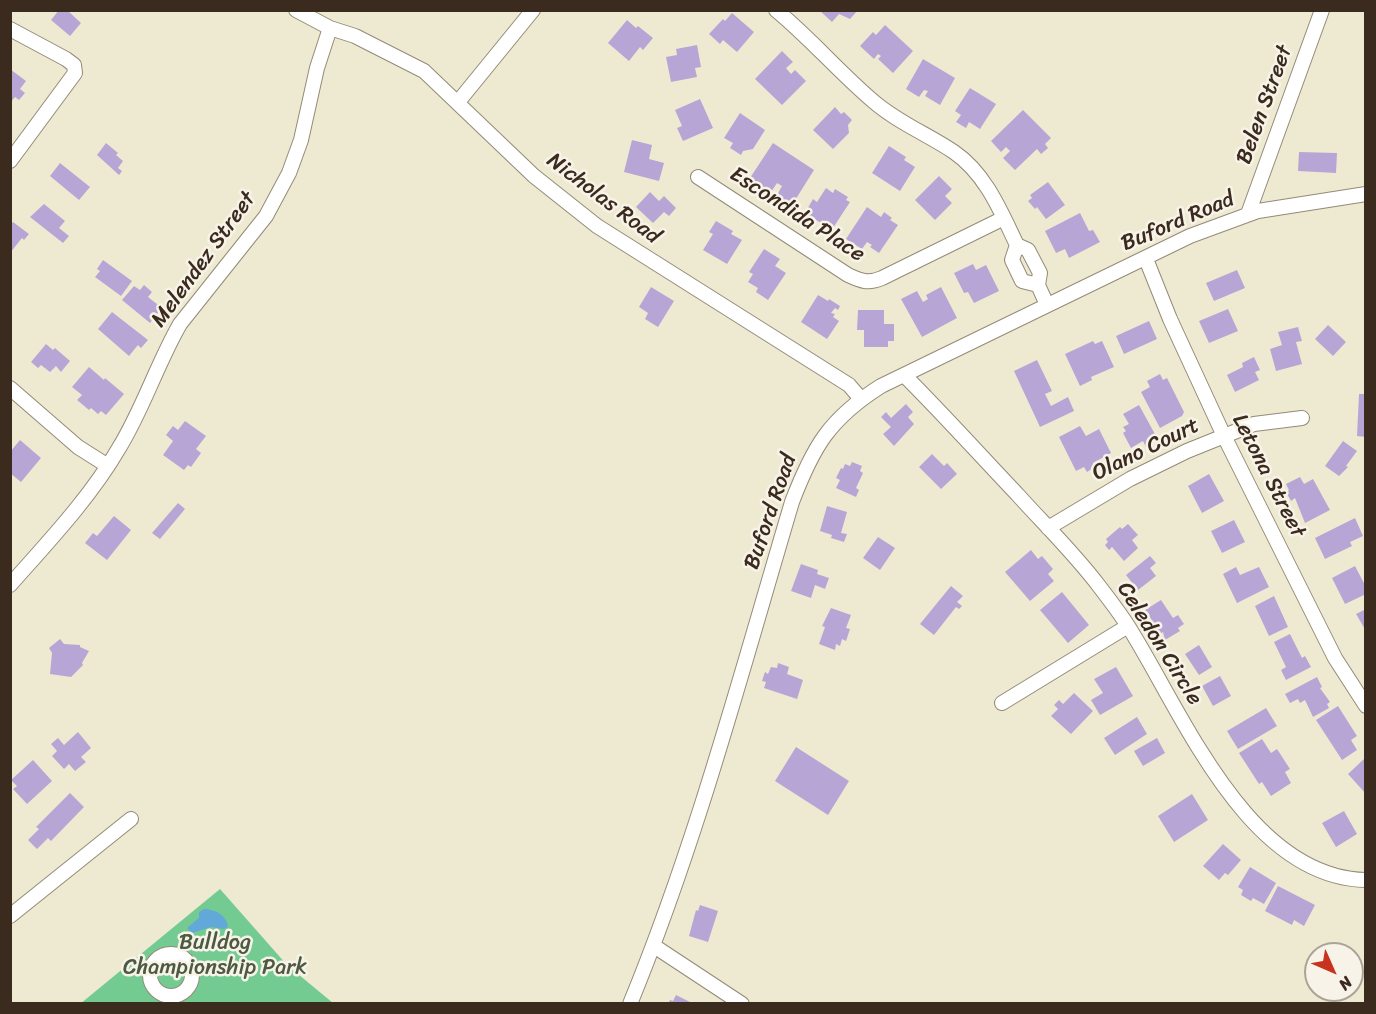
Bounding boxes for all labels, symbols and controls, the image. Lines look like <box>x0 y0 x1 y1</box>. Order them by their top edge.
street label: Belen Street <box>1231 42 1299 168</box>
street label: Nicholas Road <box>541 148 665 250</box>
street label: Escondida Place <box>725 162 869 268</box>
street label: Buford Road <box>1118 186 1238 258</box>
street label: Melendez Street <box>146 187 262 333</box>
street label: Letona Street <box>1226 410 1310 542</box>
street label: Olano Court <box>1088 413 1204 487</box>
street label: Buford Road <box>739 451 803 573</box>
street label: Celedon Circle <box>1111 578 1207 710</box>
park label: Bulldog Championship Park <box>123 930 307 981</box>
north arrow <box>1304 942 1364 1002</box>
text: N <box>1331 969 1360 998</box>

